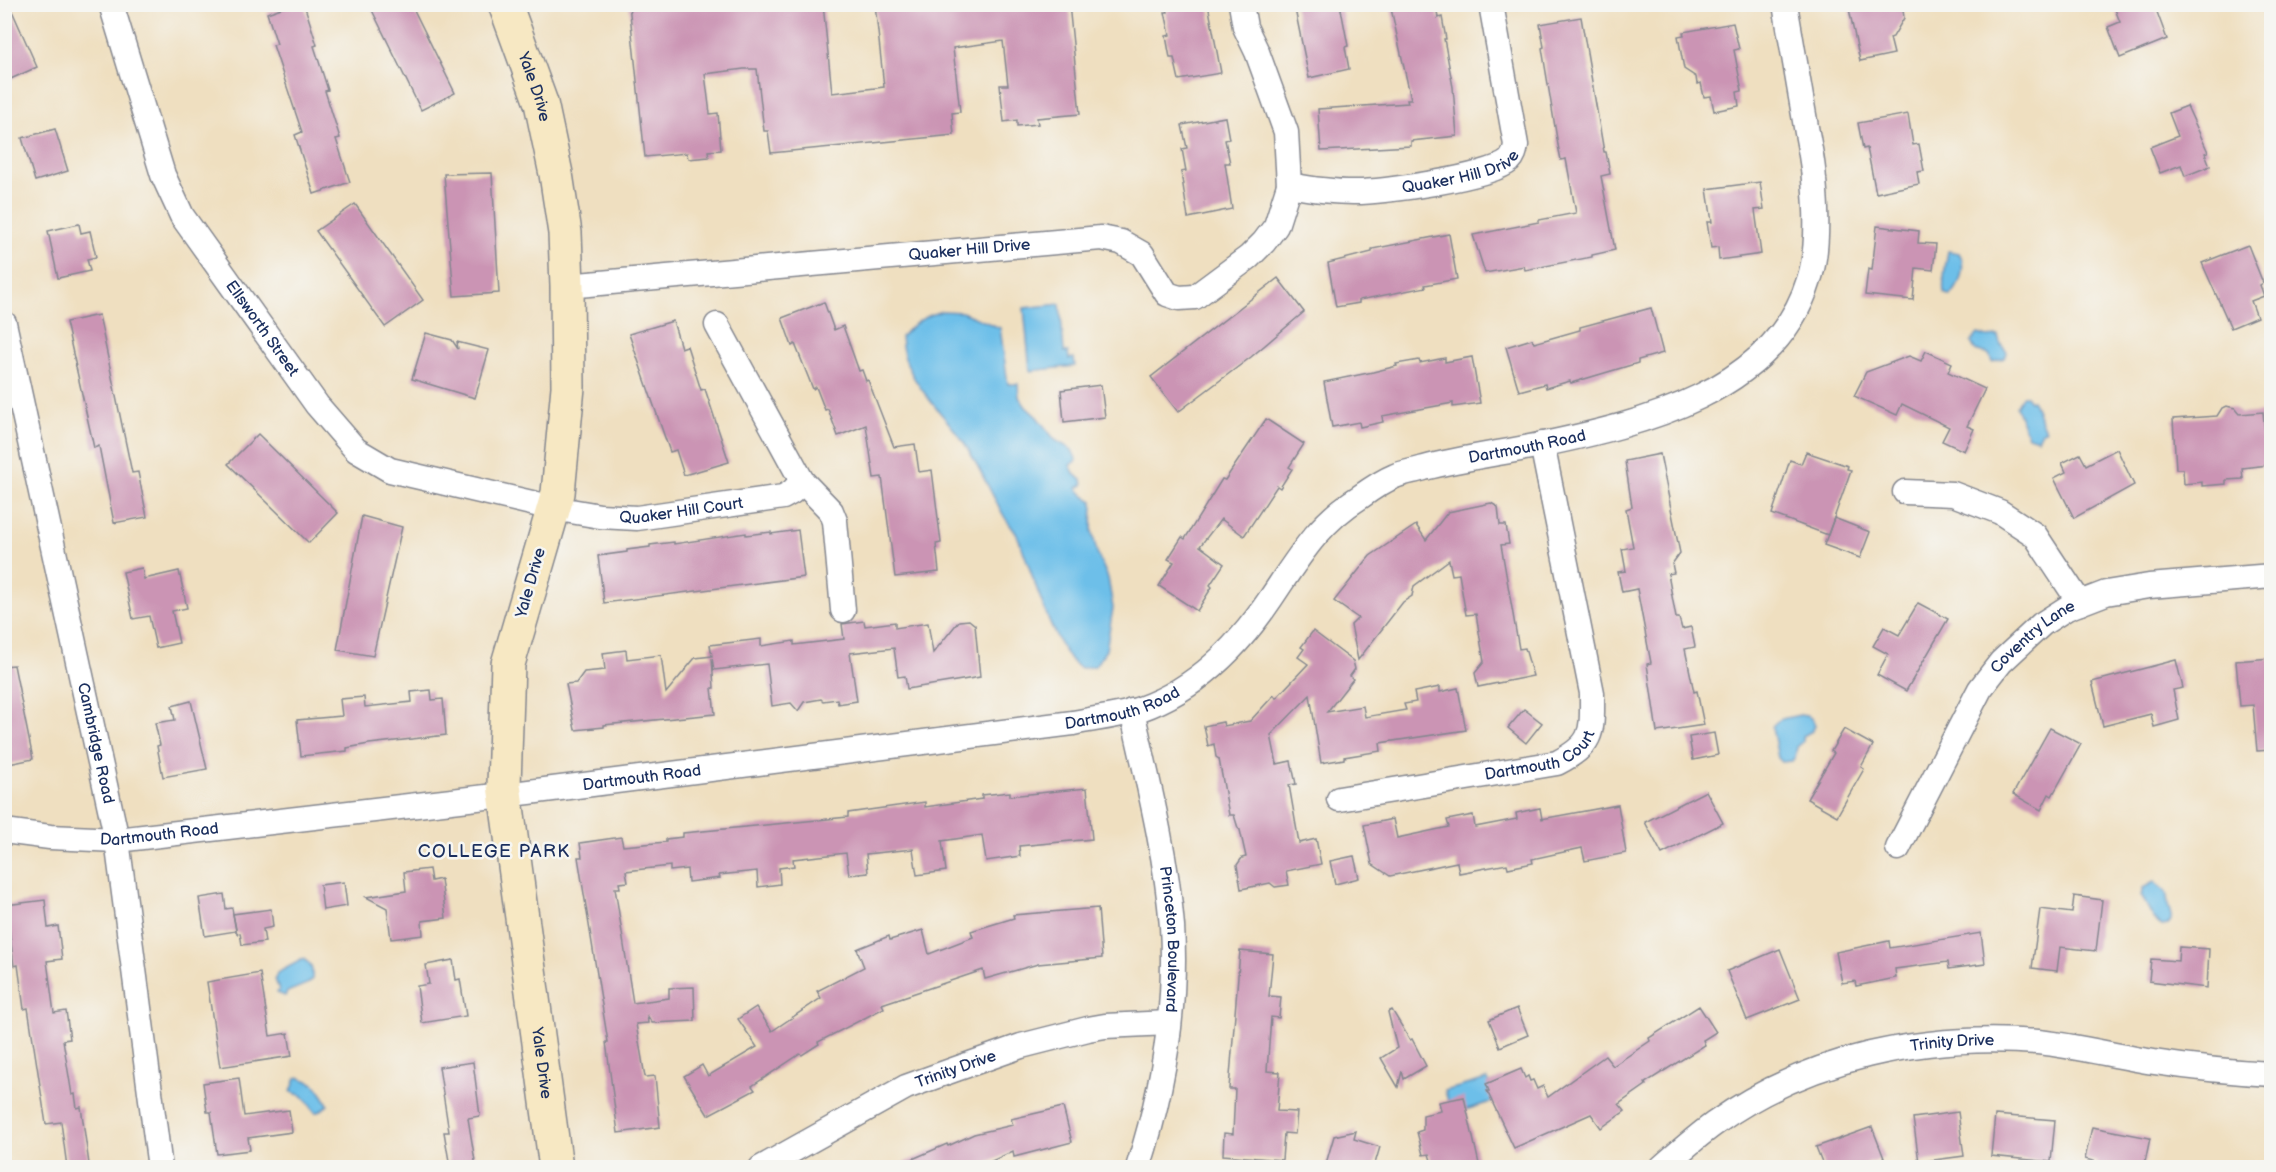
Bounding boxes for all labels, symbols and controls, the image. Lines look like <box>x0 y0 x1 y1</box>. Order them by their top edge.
street label: Yale Drive <box>514 49 554 124</box>
street label: Quaker Hill Drive <box>1401 147 1524 197</box>
street label: Quaker Hill Drive <box>908 235 1032 265</box>
street label: Ellsworth Street <box>222 277 303 380</box>
street label: Dartmouth Road <box>1467 426 1588 468</box>
street label: Quaker Hill Court <box>619 493 744 528</box>
street label: Yale Drive <box>512 545 550 621</box>
street label: Coventry Lane <box>1986 596 2078 677</box>
street label: Cambridge Road <box>73 681 118 805</box>
street label: Dartmouth Road <box>1064 683 1183 733</box>
street label: Dartmouth Court <box>1483 728 1599 784</box>
street label: Dartmouth Road <box>581 761 702 795</box>
street label: Dartmouth Road <box>99 819 220 850</box>
district label: COLLEGE PARK <box>418 841 570 862</box>
street label: Princeton Boulevard <box>1155 865 1183 1013</box>
street label: Yale Drive <box>527 1025 556 1101</box>
street label: Trinity Drive <box>1909 1031 1995 1056</box>
street label: Trinity Drive <box>913 1046 999 1092</box>

